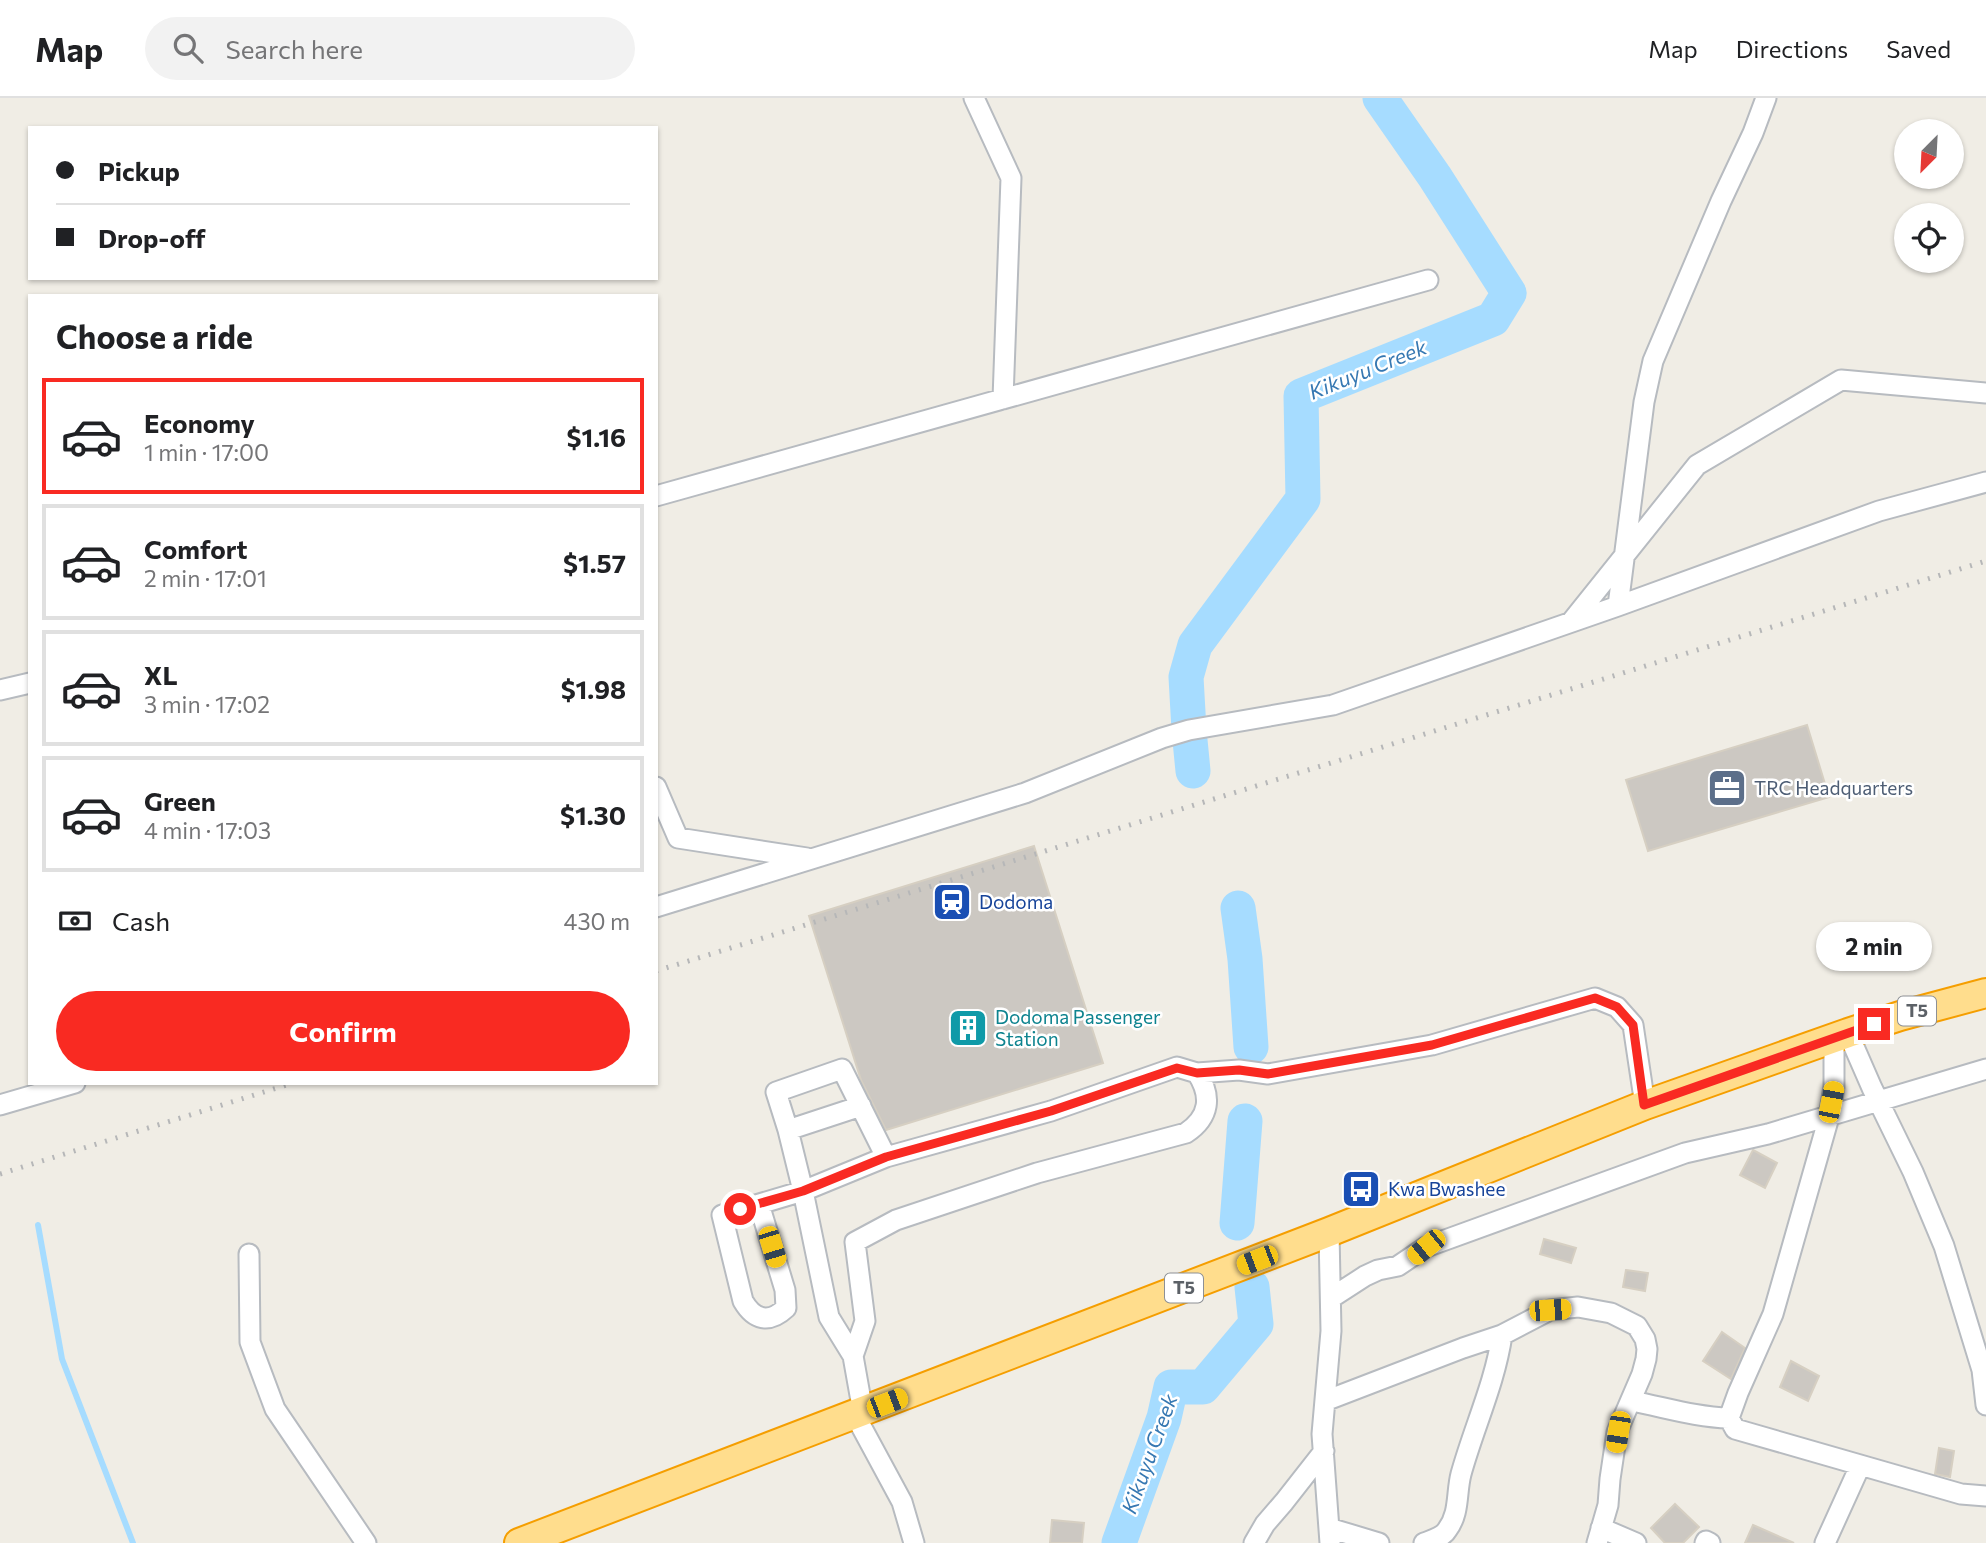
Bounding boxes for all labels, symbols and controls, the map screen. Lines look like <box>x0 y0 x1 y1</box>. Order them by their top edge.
search box <box>145 17 635 80</box>
text: Map <box>35 28 103 69</box>
icon: search <box>169 29 207 67</box>
text: Search here <box>225 33 363 64</box>
text: Map <box>1648 34 1698 63</box>
text: Directions <box>1736 34 1848 63</box>
text: Saved <box>1886 34 1951 63</box>
north arrow <box>1894 119 1964 189</box>
map controls <box>1894 119 1964 273</box>
text: Pickup <box>98 155 180 186</box>
button: locate <box>1894 203 1964 273</box>
text: Drop-off <box>98 222 205 253</box>
text: Choose a ride <box>56 316 253 356</box>
water label: Kikuyu Creek <box>1305 333 1431 404</box>
icon: car <box>60 405 123 468</box>
text: Economy <box>144 407 255 438</box>
text: $1.16 <box>567 421 626 452</box>
text: 1 min · 17:00 <box>144 438 269 466</box>
icon: car <box>60 531 123 594</box>
text: Comfort <box>144 533 247 564</box>
text: $1.57 <box>563 547 626 578</box>
text: 2 min · 17:01 <box>144 564 267 592</box>
icon: car <box>60 657 123 720</box>
text: XL <box>144 659 178 690</box>
text: $1.98 <box>561 673 626 704</box>
text: 3 min · 17:02 <box>144 690 270 718</box>
office icon: TRC Headquarters <box>1706 767 1748 809</box>
place label: TRC Headquarters <box>1754 776 1913 799</box>
icon: car <box>60 783 123 846</box>
text: Green <box>144 785 216 816</box>
text: $1.30 <box>560 799 626 830</box>
text: 4 min · 17:03 <box>144 816 271 844</box>
station icon: Dodoma <box>931 881 973 923</box>
place label: Dodoma <box>979 890 1053 913</box>
icon: cash <box>56 902 94 940</box>
text: Cash <box>112 905 170 936</box>
text: 430 m <box>564 907 630 935</box>
callout: 2 min <box>1816 922 1932 972</box>
text: 2 min <box>1845 932 1903 960</box>
button: Confirm <box>56 991 630 1071</box>
road number: T5 <box>1898 996 1936 1026</box>
place label: Dodoma Passenger Station <box>995 1005 1161 1050</box>
building icon: Dodoma Passenger Station <box>947 1007 989 1049</box>
route end <box>1858 1008 1890 1040</box>
car <box>1817 1079 1846 1125</box>
bus stop icon: Kwa Bwashee <box>1340 1168 1382 1210</box>
place label: Kwa Bwashee <box>1388 1177 1505 1200</box>
route start <box>724 1193 756 1225</box>
car <box>756 1224 789 1270</box>
car <box>1404 1226 1449 1268</box>
car <box>1234 1243 1281 1277</box>
road number: T5 <box>1165 1274 1203 1302</box>
car <box>1529 1298 1572 1322</box>
car <box>864 1386 911 1420</box>
water label: Kikuyu Creek <box>1115 1390 1182 1517</box>
car <box>1605 1410 1632 1454</box>

